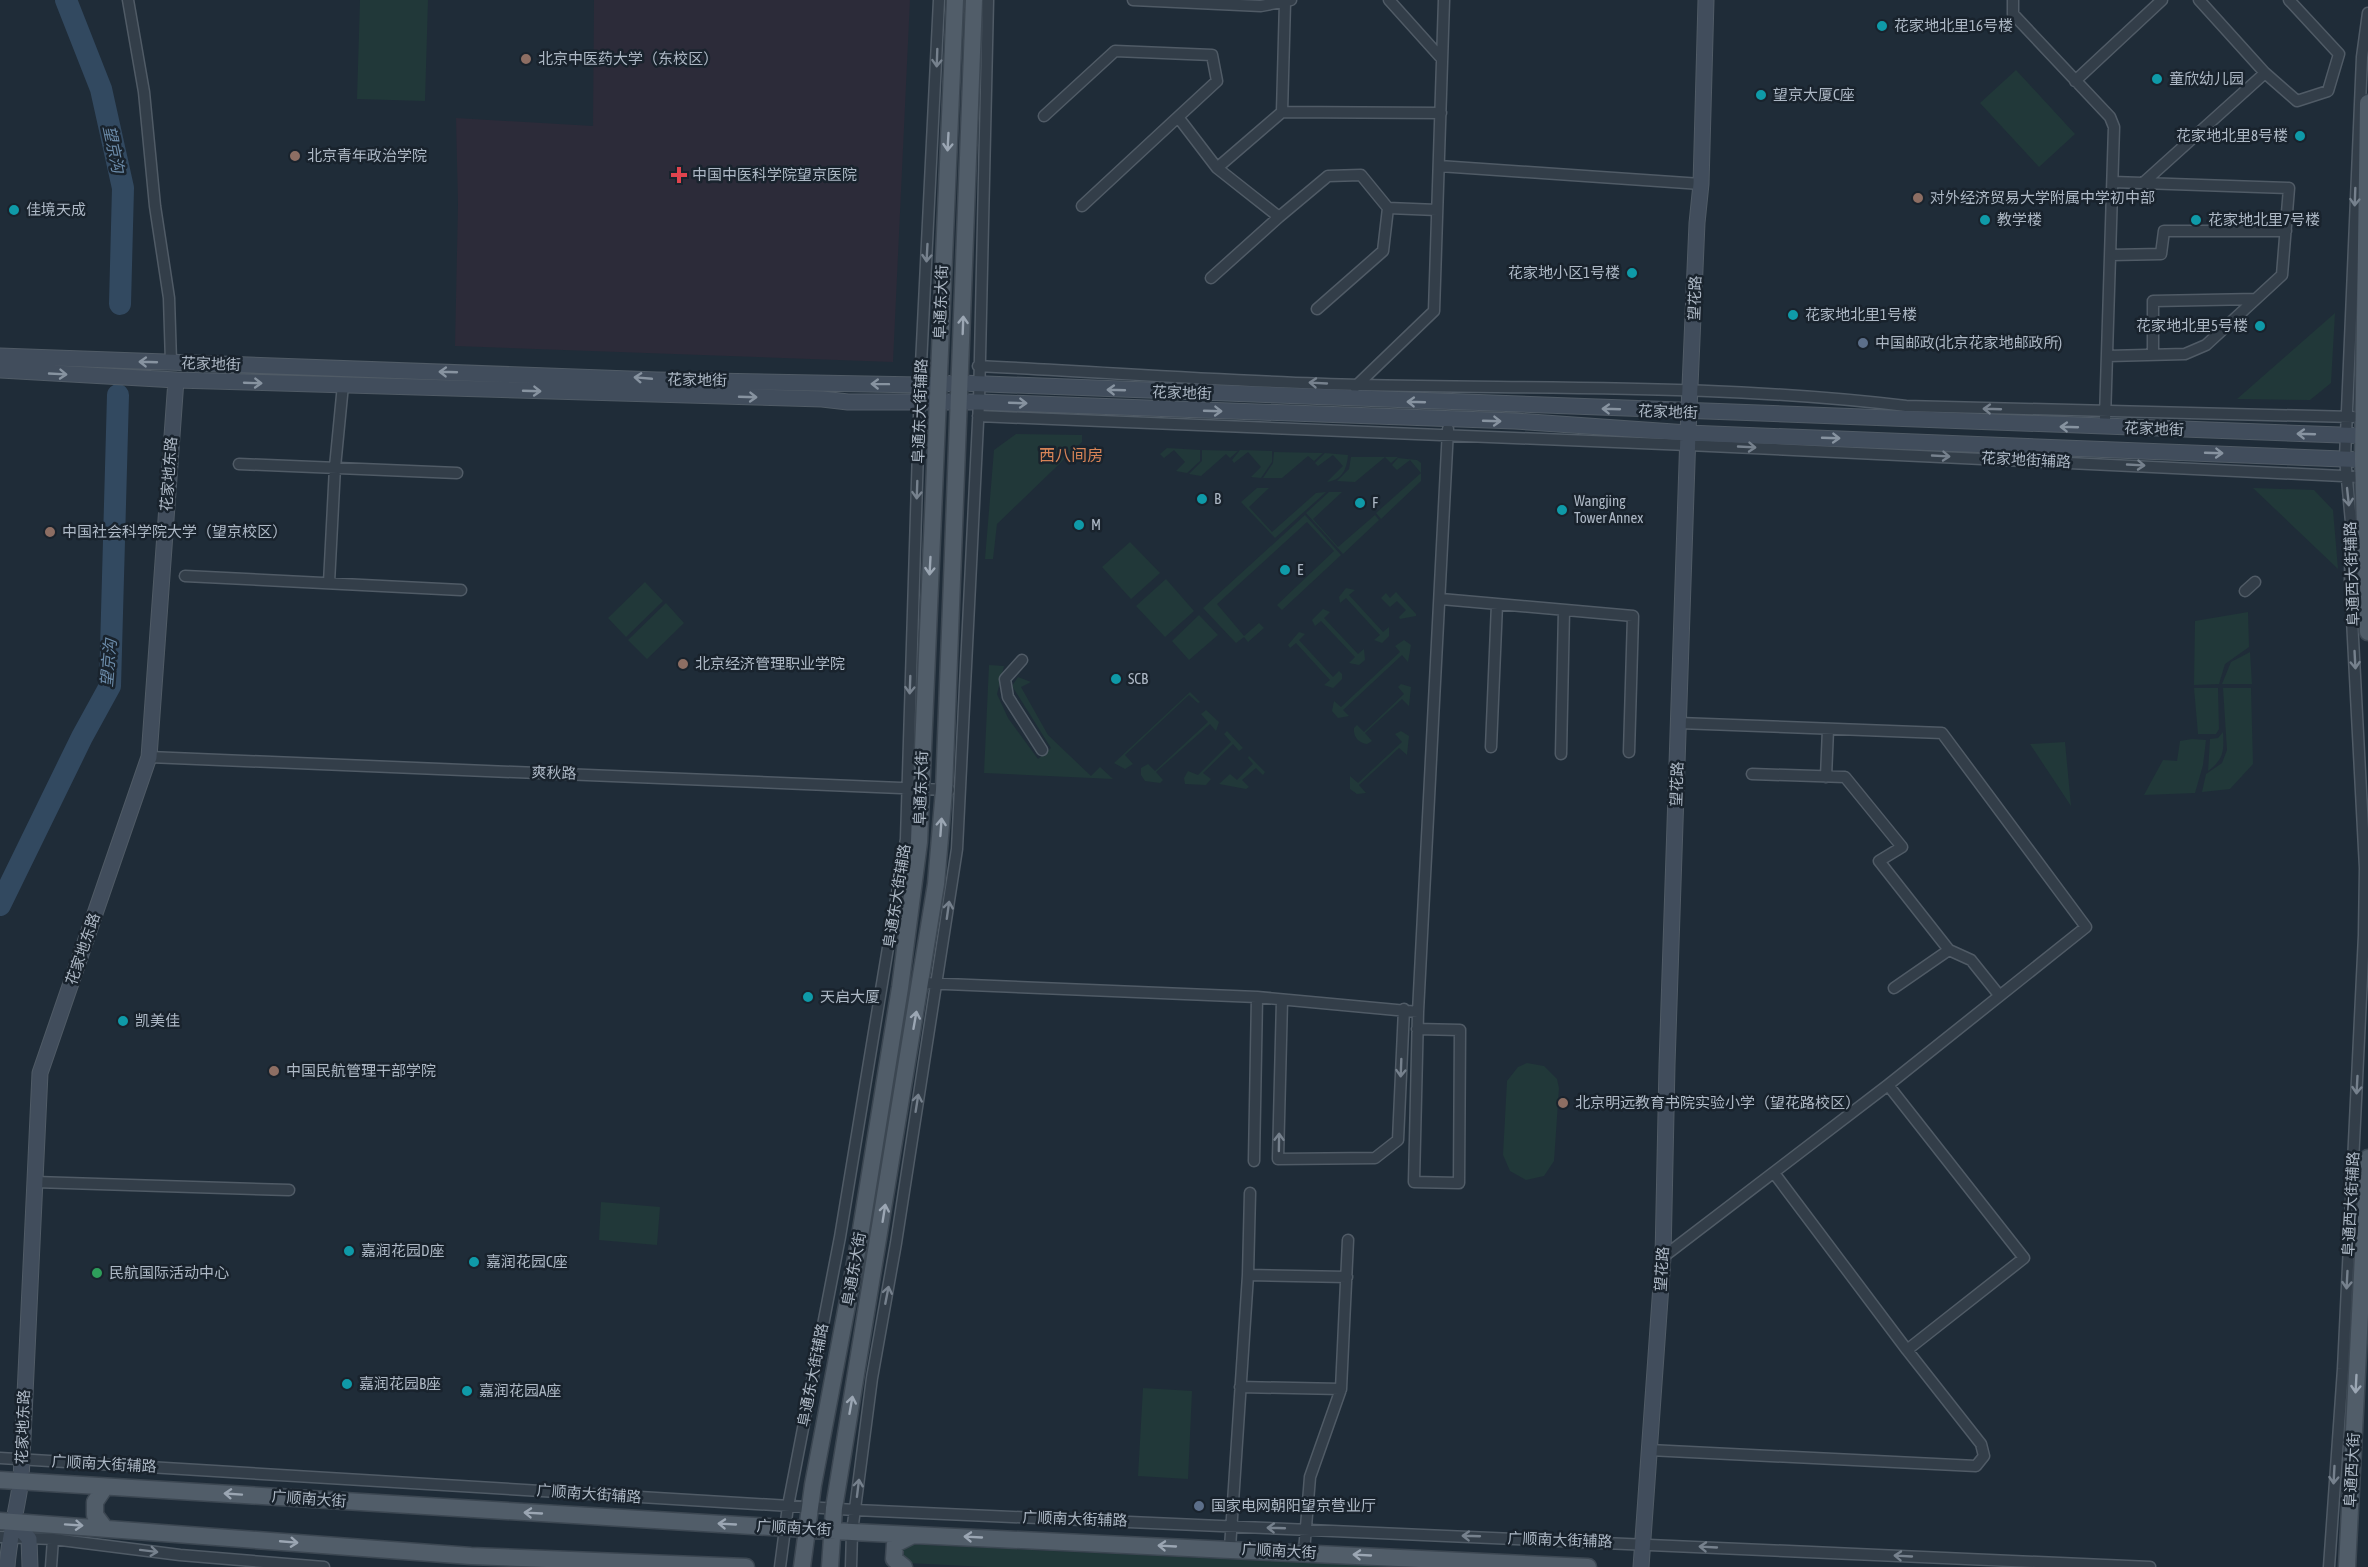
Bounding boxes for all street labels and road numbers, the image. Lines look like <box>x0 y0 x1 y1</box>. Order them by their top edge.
street label: 阜通东大街 <box>931 264 950 340</box>
street label: 望花路 <box>1685 275 1704 321</box>
street label: 花家地街 <box>181 354 241 373</box>
street label: 阜通东大街辅路 <box>909 358 930 464</box>
street label: 花家地街 <box>667 370 727 389</box>
street label: 花家地街 <box>1152 383 1212 402</box>
street label: 花家地街 <box>1638 402 1698 421</box>
street label: 花家地街 <box>2124 419 2184 438</box>
street label: 花家地东路 <box>157 436 180 512</box>
street label: 花家地街辅路 <box>1981 449 2071 470</box>
street label: 阜通西大街辅路 <box>2341 521 2362 627</box>
street label: 阜通东大街 <box>911 750 930 826</box>
street label: 望花路 <box>1667 761 1686 807</box>
street label: 爽秋路 <box>531 763 577 782</box>
street label: 阜通东大街辅路 <box>880 843 913 949</box>
street label: 花家地东路 <box>62 911 103 987</box>
street label: 阜通西大街辅路 <box>2339 1151 2362 1257</box>
street label: 阜通东大街 <box>839 1230 868 1307</box>
street label: 望花路 <box>1652 1246 1671 1292</box>
street label: 阜通东大街辅路 <box>794 1322 831 1428</box>
street label: 花家地东路 <box>13 1389 32 1465</box>
street label: 阜通西大街 <box>2341 1432 2362 1508</box>
street label: 广顺南大街辅路 <box>51 1452 157 1475</box>
street label: 广顺南大街辅路 <box>536 1481 642 1506</box>
street label: 广顺南大街 <box>271 1487 347 1510</box>
street label: 广顺南大街辅路 <box>1022 1508 1128 1529</box>
street label: 广顺南大街 <box>756 1517 832 1538</box>
street label: 广顺南大街辅路 <box>1507 1529 1613 1550</box>
street label: 广顺南大街 <box>1241 1540 1317 1561</box>

